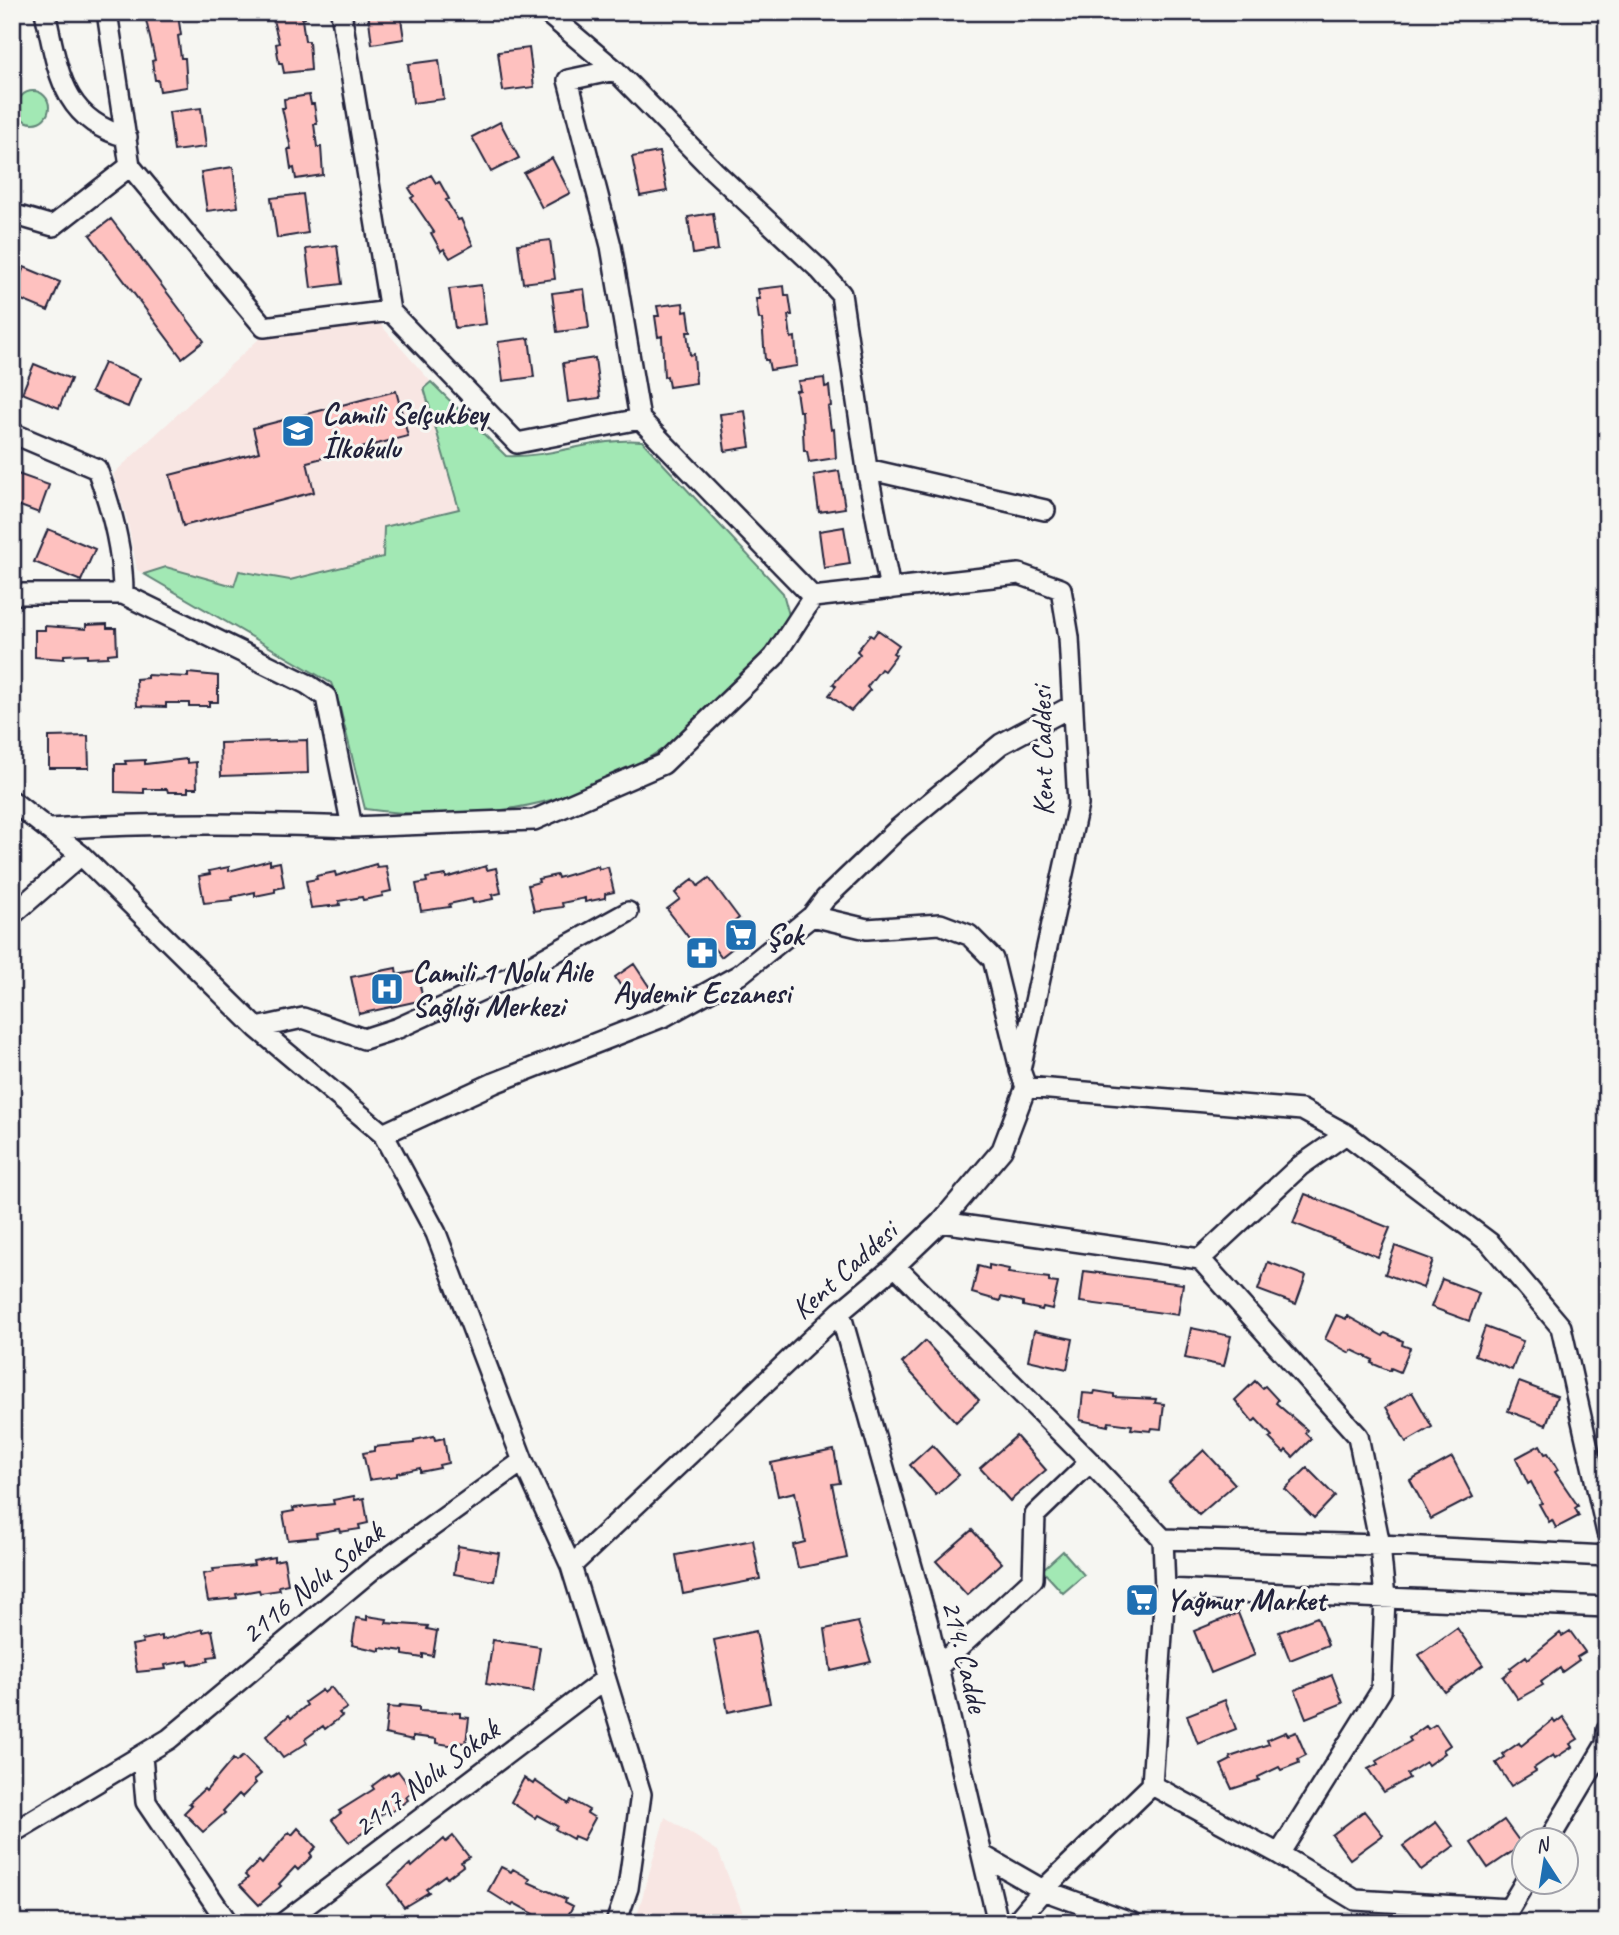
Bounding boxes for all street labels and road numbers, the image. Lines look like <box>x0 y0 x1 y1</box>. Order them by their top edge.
street label: Kent Caddesi <box>1022 682 1062 816</box>
street label: Kent Caddesi <box>783 1210 907 1328</box>
street label: 2116 Nolu Sokak <box>233 1512 393 1652</box>
street label: 214. Cadde <box>933 1596 998 1718</box>
street label: 2117 Nolu Sokak <box>345 1709 508 1845</box>

